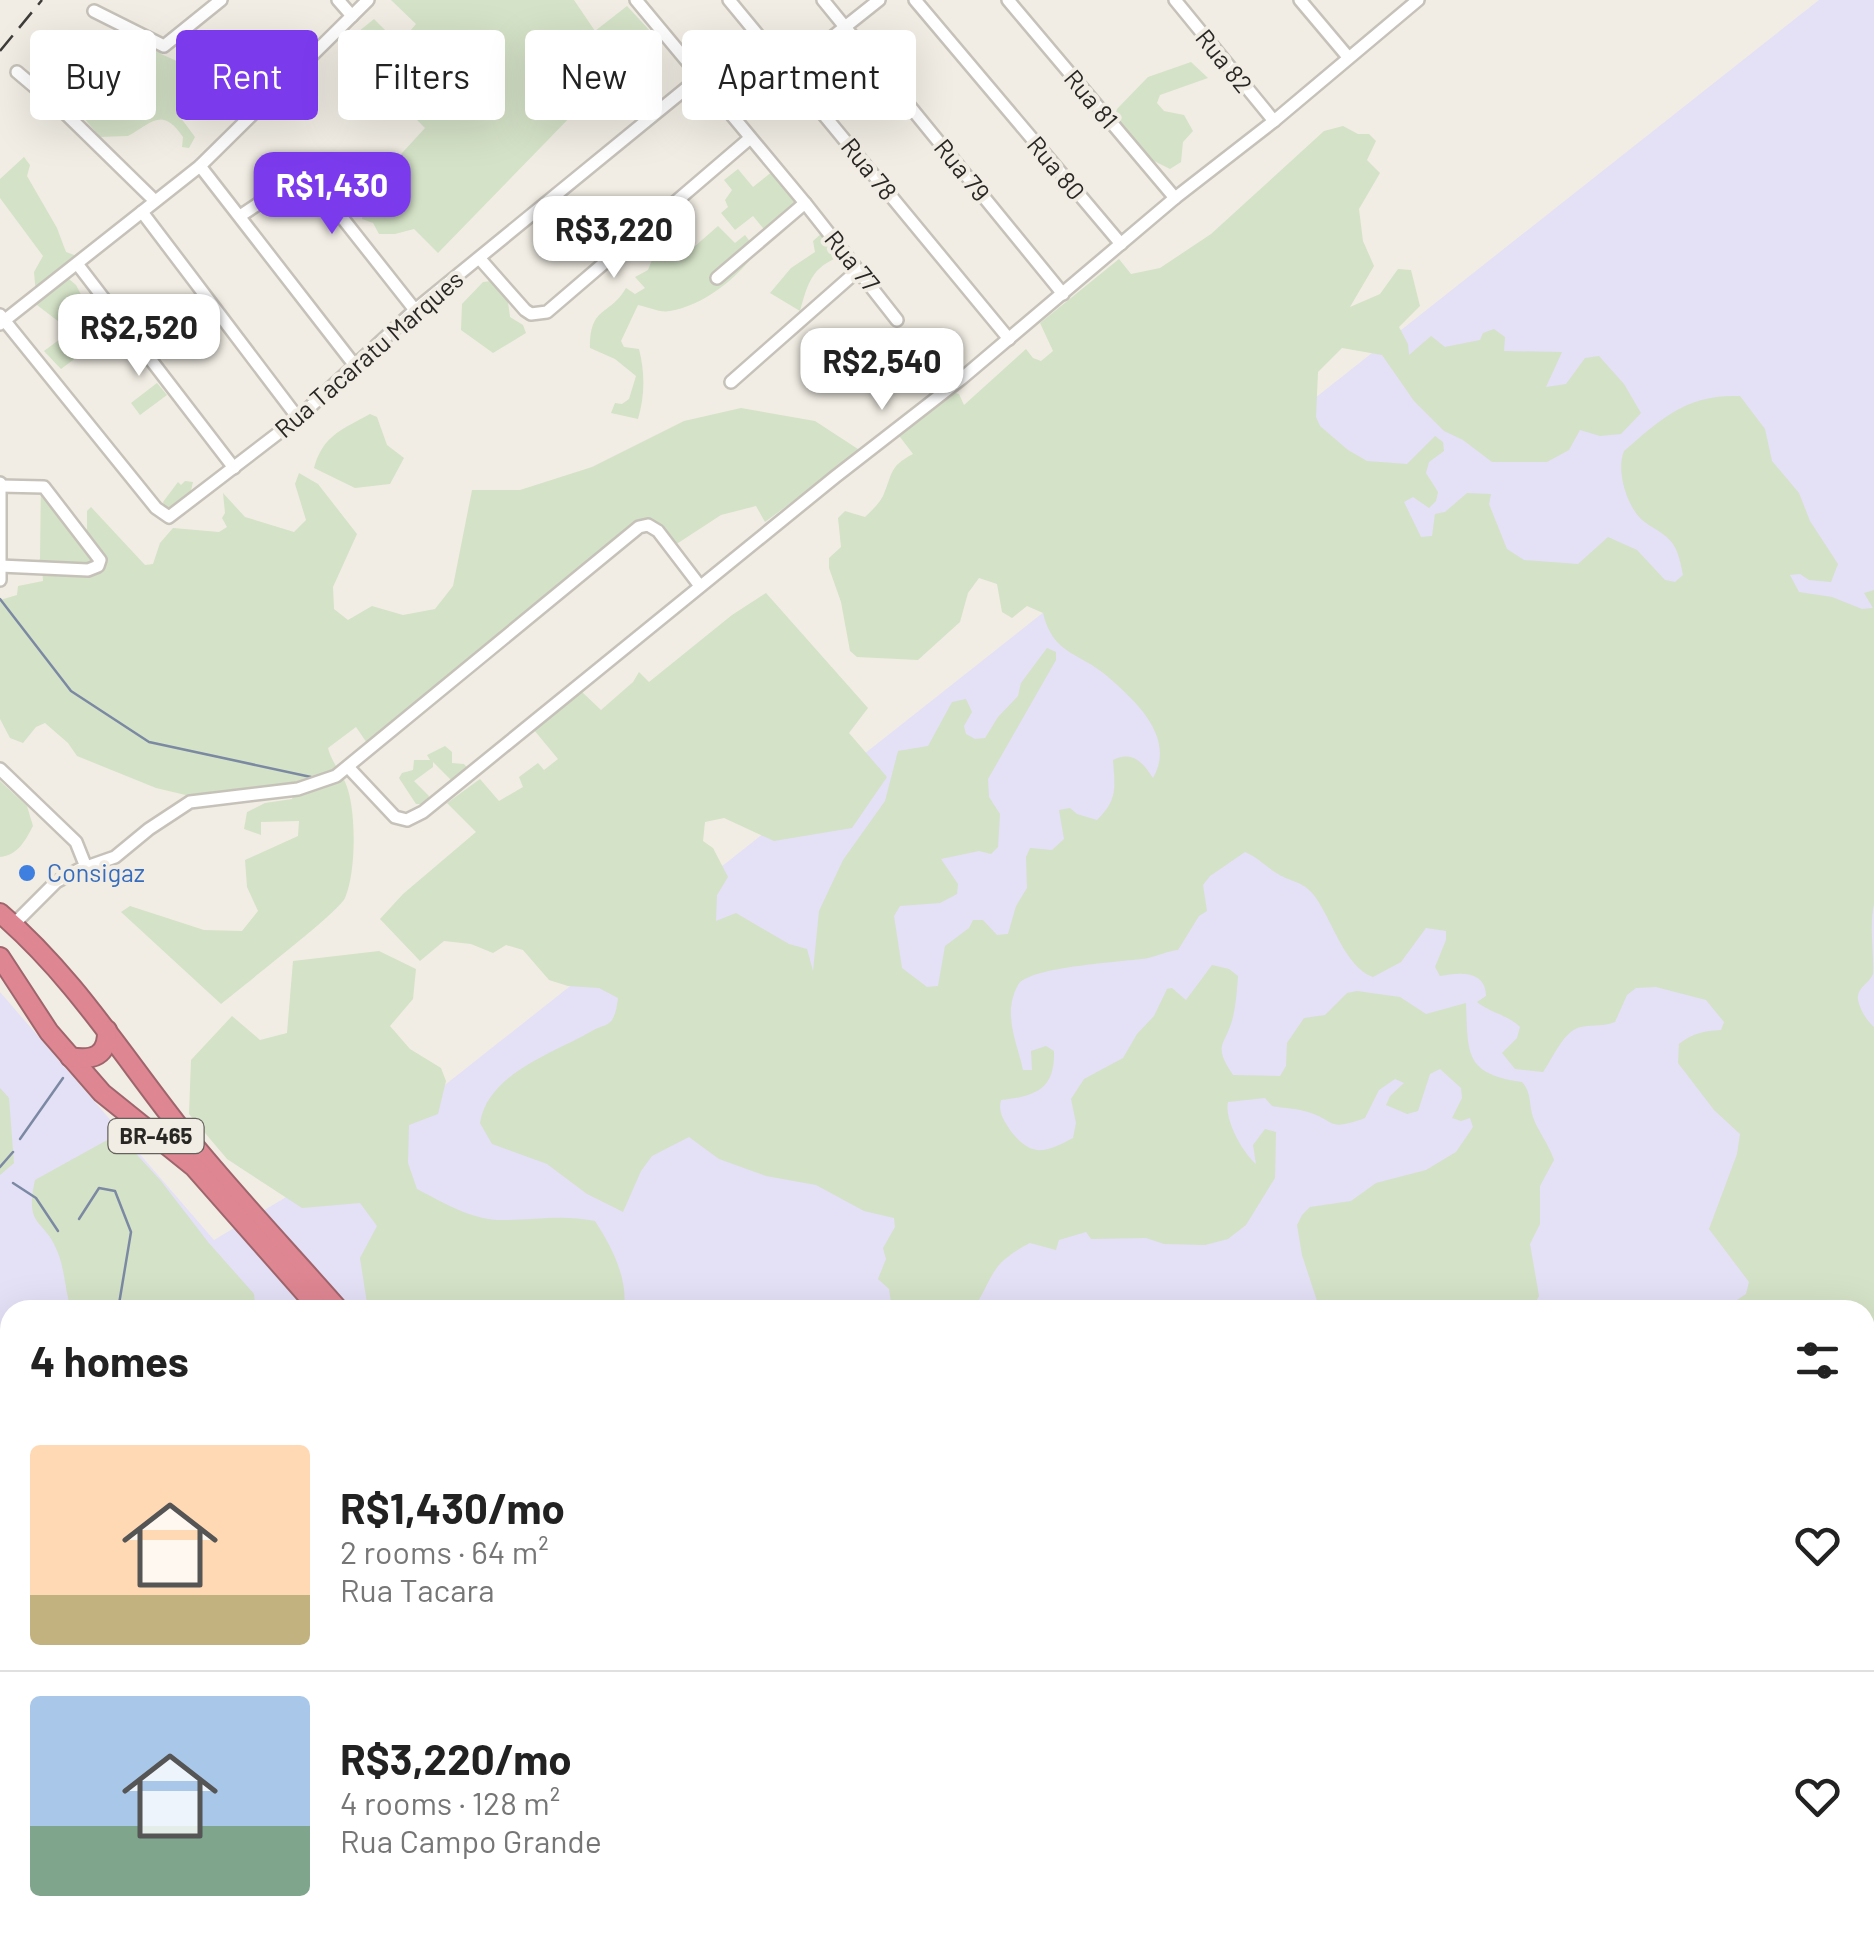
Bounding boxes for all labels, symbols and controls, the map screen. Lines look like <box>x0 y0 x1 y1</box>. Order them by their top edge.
street label: Rua 82 <box>1190 23 1259 98</box>
chip: Buy <box>30 30 156 120</box>
chip: Rent <box>176 30 318 120</box>
chip: Filters <box>338 30 505 120</box>
chip: New <box>525 30 662 120</box>
chip: Apartment <box>682 30 916 120</box>
street label: Rua 81 <box>1059 63 1125 134</box>
street label: Rua 80 <box>1022 130 1092 205</box>
street label: Rua 78 <box>836 131 904 206</box>
street label: Rua 79 <box>929 132 997 207</box>
pin: R$1,430 <box>240 152 424 237</box>
text: R$1,430 <box>276 165 388 203</box>
pin: R$3,220 <box>522 196 706 281</box>
text: R$3,220 <box>555 209 673 247</box>
street label: Rua 77 <box>819 224 887 297</box>
street label: Rua Tacaratu Marques <box>268 263 469 443</box>
pin: R$2,520 <box>47 294 231 379</box>
text: R$2,520 <box>80 307 198 345</box>
pin: R$2,540 <box>790 328 974 413</box>
text: R$2,540 <box>822 341 942 379</box>
place label: Consigaz <box>47 857 145 887</box>
marker: Consigaz <box>16 862 38 884</box>
road number: BR-465 <box>108 1119 204 1153</box>
icon: filters <box>1790 1333 1845 1388</box>
text: 4 homes <box>30 1335 189 1385</box>
text: R$1,430/mo <box>340 1482 565 1532</box>
icon: home <box>110 1485 230 1605</box>
icon: heart <box>1790 1518 1845 1573</box>
text: 2 rooms · 64 m² <box>340 1532 549 1570</box>
text: Rua Tacara <box>340 1570 495 1608</box>
text: R$3,220/mo <box>340 1733 572 1783</box>
icon: home <box>110 1736 230 1856</box>
icon: heart <box>1790 1769 1845 1824</box>
text: 4 rooms · 128 m² <box>340 1783 560 1821</box>
text: Rua Campo Grande <box>340 1821 602 1859</box>

